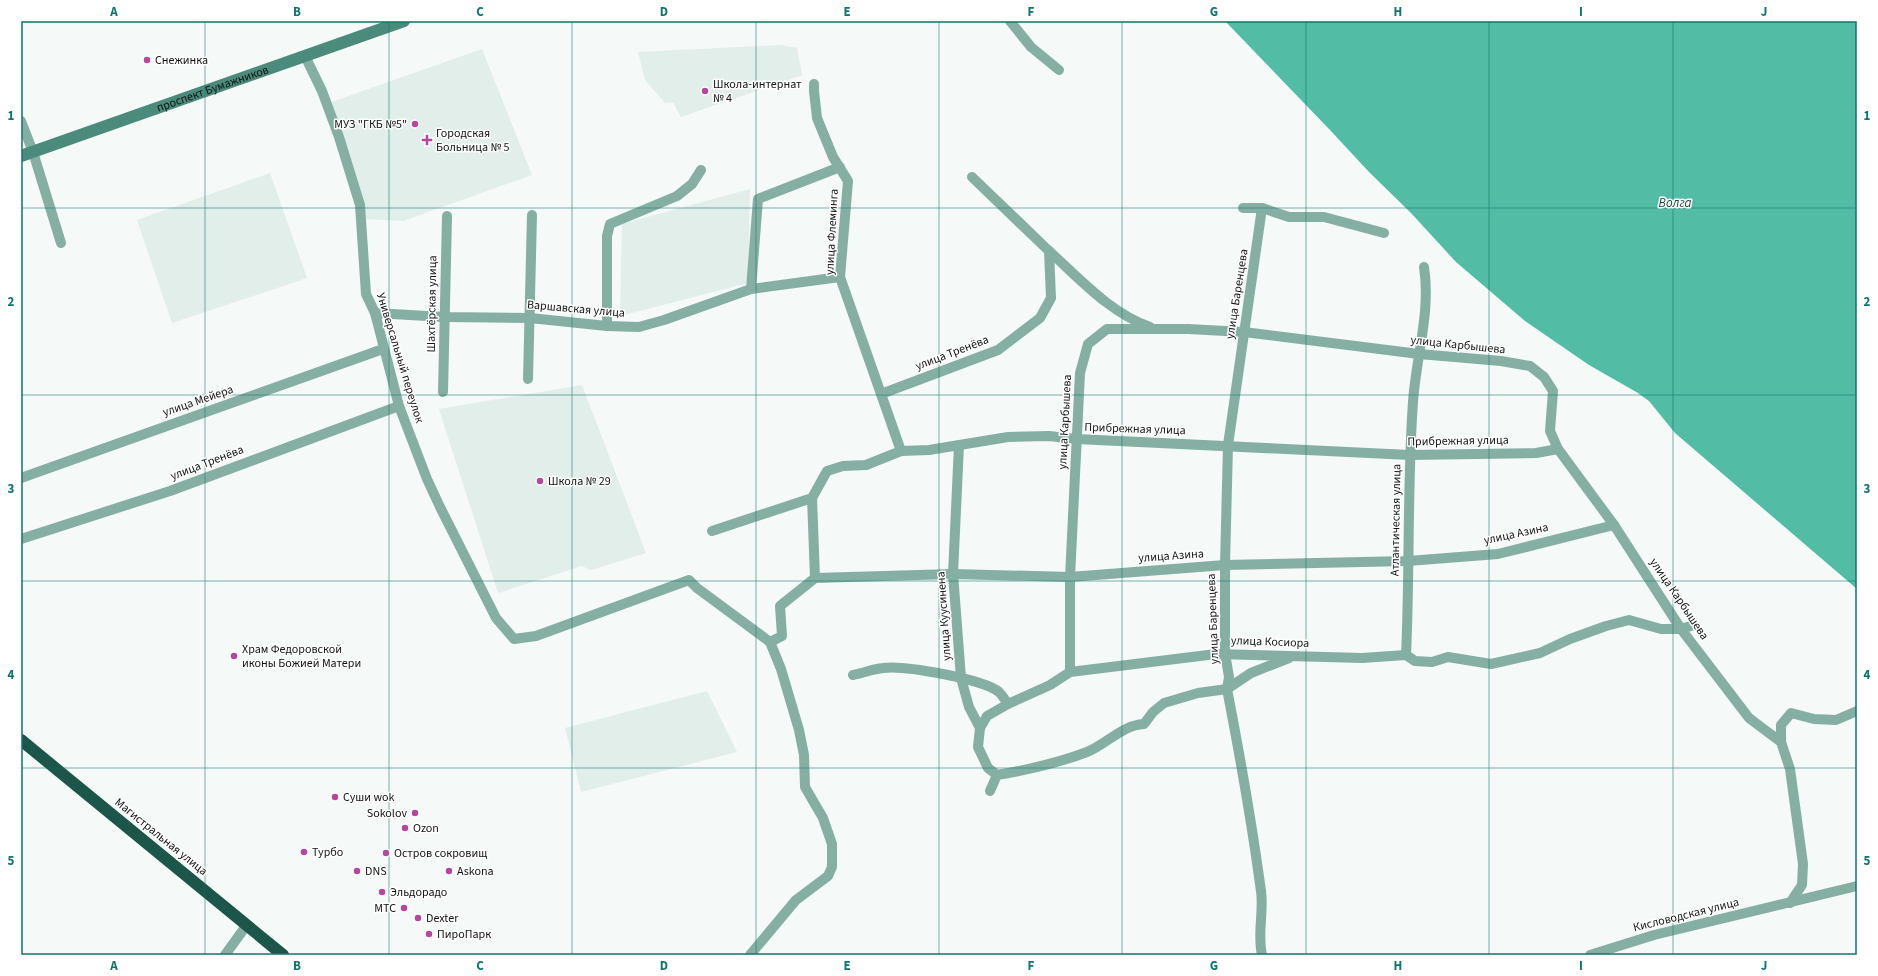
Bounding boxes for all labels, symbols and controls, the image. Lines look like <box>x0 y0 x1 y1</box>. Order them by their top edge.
text: A <box>109 3 118 21</box>
text: B <box>293 3 301 21</box>
text: C <box>476 3 484 21</box>
text: D <box>660 3 668 21</box>
text: E <box>843 3 851 21</box>
text: F <box>1028 3 1035 21</box>
text: G <box>1210 3 1218 21</box>
text: H <box>1394 3 1402 21</box>
text: I <box>1579 3 1583 21</box>
text: J <box>1761 3 1767 21</box>
place label: Снежинка <box>155 52 208 69</box>
marker: Снежинка <box>142 55 152 65</box>
street label: проспект Бумажников <box>154 61 271 116</box>
place label: Школа-интернат № 4 <box>713 76 802 107</box>
marker: Школа-интернат № 4 <box>700 86 710 96</box>
text: 1 <box>8 107 15 125</box>
text: 1 <box>1864 107 1871 125</box>
place label: МУЗ "ГКБ №5" <box>334 116 407 133</box>
marker: МУЗ "ГКБ №5" <box>410 119 420 129</box>
place label: Городская Больница № 5 <box>436 125 510 156</box>
marker: Городская Больница № 5 <box>421 134 433 146</box>
street label: улица Флеминга <box>821 188 843 276</box>
water label: Волга <box>1659 194 1691 212</box>
street label: улица Баренцева <box>1221 248 1253 340</box>
street label: Шахтёрская улица <box>423 255 441 353</box>
street label: Универсальный переулок <box>372 291 428 425</box>
text: 2 <box>8 293 15 311</box>
text: 2 <box>1864 293 1871 311</box>
street label: Варшавская улица <box>526 296 626 322</box>
street label: улица Тренёва <box>913 331 991 375</box>
street label: улица Карбышева <box>1410 332 1506 358</box>
street label: улица Карбышева <box>1054 374 1076 470</box>
street label: улица Мейера <box>160 381 236 421</box>
street label: Прибрежная улица <box>1084 419 1186 439</box>
street label: Прибрежная улица <box>1407 432 1509 450</box>
street label: улица Тренёва <box>168 441 246 485</box>
street label: Атлантическая улица <box>1387 464 1405 576</box>
place label: Школа № 29 <box>548 473 611 490</box>
marker: Школа № 29 <box>535 476 545 486</box>
text: 3 <box>8 480 15 498</box>
text: 3 <box>1864 480 1871 498</box>
street label: улица Азина <box>1482 519 1550 549</box>
street label: улица Азина <box>1138 545 1204 567</box>
street label: улица Карбышева <box>1645 555 1713 643</box>
street label: улица Куусинена <box>932 571 956 661</box>
street label: улица Баренцева <box>1203 573 1223 665</box>
street label: улица Косиора <box>1230 632 1310 652</box>
place label: Храм Федоровской иконы Божией Матери <box>242 641 361 672</box>
marker: Храм Федоровской иконы Божией Матери <box>229 651 239 661</box>
text: 4 <box>8 666 15 684</box>
text: 4 <box>1864 666 1871 684</box>
place label: Суши wok <box>343 789 395 806</box>
marker: Суши wok <box>330 792 340 802</box>
street label: Магистральная улица <box>111 794 211 880</box>
place label: Sokolov <box>367 805 407 822</box>
marker: Sokolov <box>410 808 420 818</box>
place label: Ozon <box>413 820 439 837</box>
marker: Ozon <box>400 823 410 833</box>
place label: Турбо <box>312 844 343 861</box>
place label: Остров сокровищ <box>394 845 487 862</box>
marker: Турбо <box>299 847 309 857</box>
marker: Остров сокровищ <box>381 848 391 858</box>
text: 5 <box>8 852 15 870</box>
text: 5 <box>1864 852 1871 870</box>
place label: DNS <box>365 863 387 880</box>
place label: Askona <box>457 863 494 880</box>
marker: DNS <box>352 866 362 876</box>
marker: Askona <box>444 866 454 876</box>
place label: Эльдорадо <box>390 884 447 901</box>
marker: Эльдорадо <box>377 887 387 897</box>
street label: Кисловодская улица <box>1631 894 1741 936</box>
place label: МТС <box>374 900 396 917</box>
marker: МТС <box>399 903 409 913</box>
place label: Dexter <box>426 910 459 927</box>
marker: Dexter <box>413 913 423 923</box>
place label: ПироПарк <box>437 926 491 943</box>
marker: ПироПарк <box>424 929 434 939</box>
text: A <box>109 957 118 975</box>
text: B <box>293 957 301 975</box>
text: C <box>476 957 484 975</box>
text: D <box>660 957 668 975</box>
text: E <box>843 957 851 975</box>
text: F <box>1028 957 1035 975</box>
text: G <box>1210 957 1218 975</box>
text: H <box>1394 957 1402 975</box>
text: I <box>1579 957 1583 975</box>
text: J <box>1761 957 1767 975</box>

